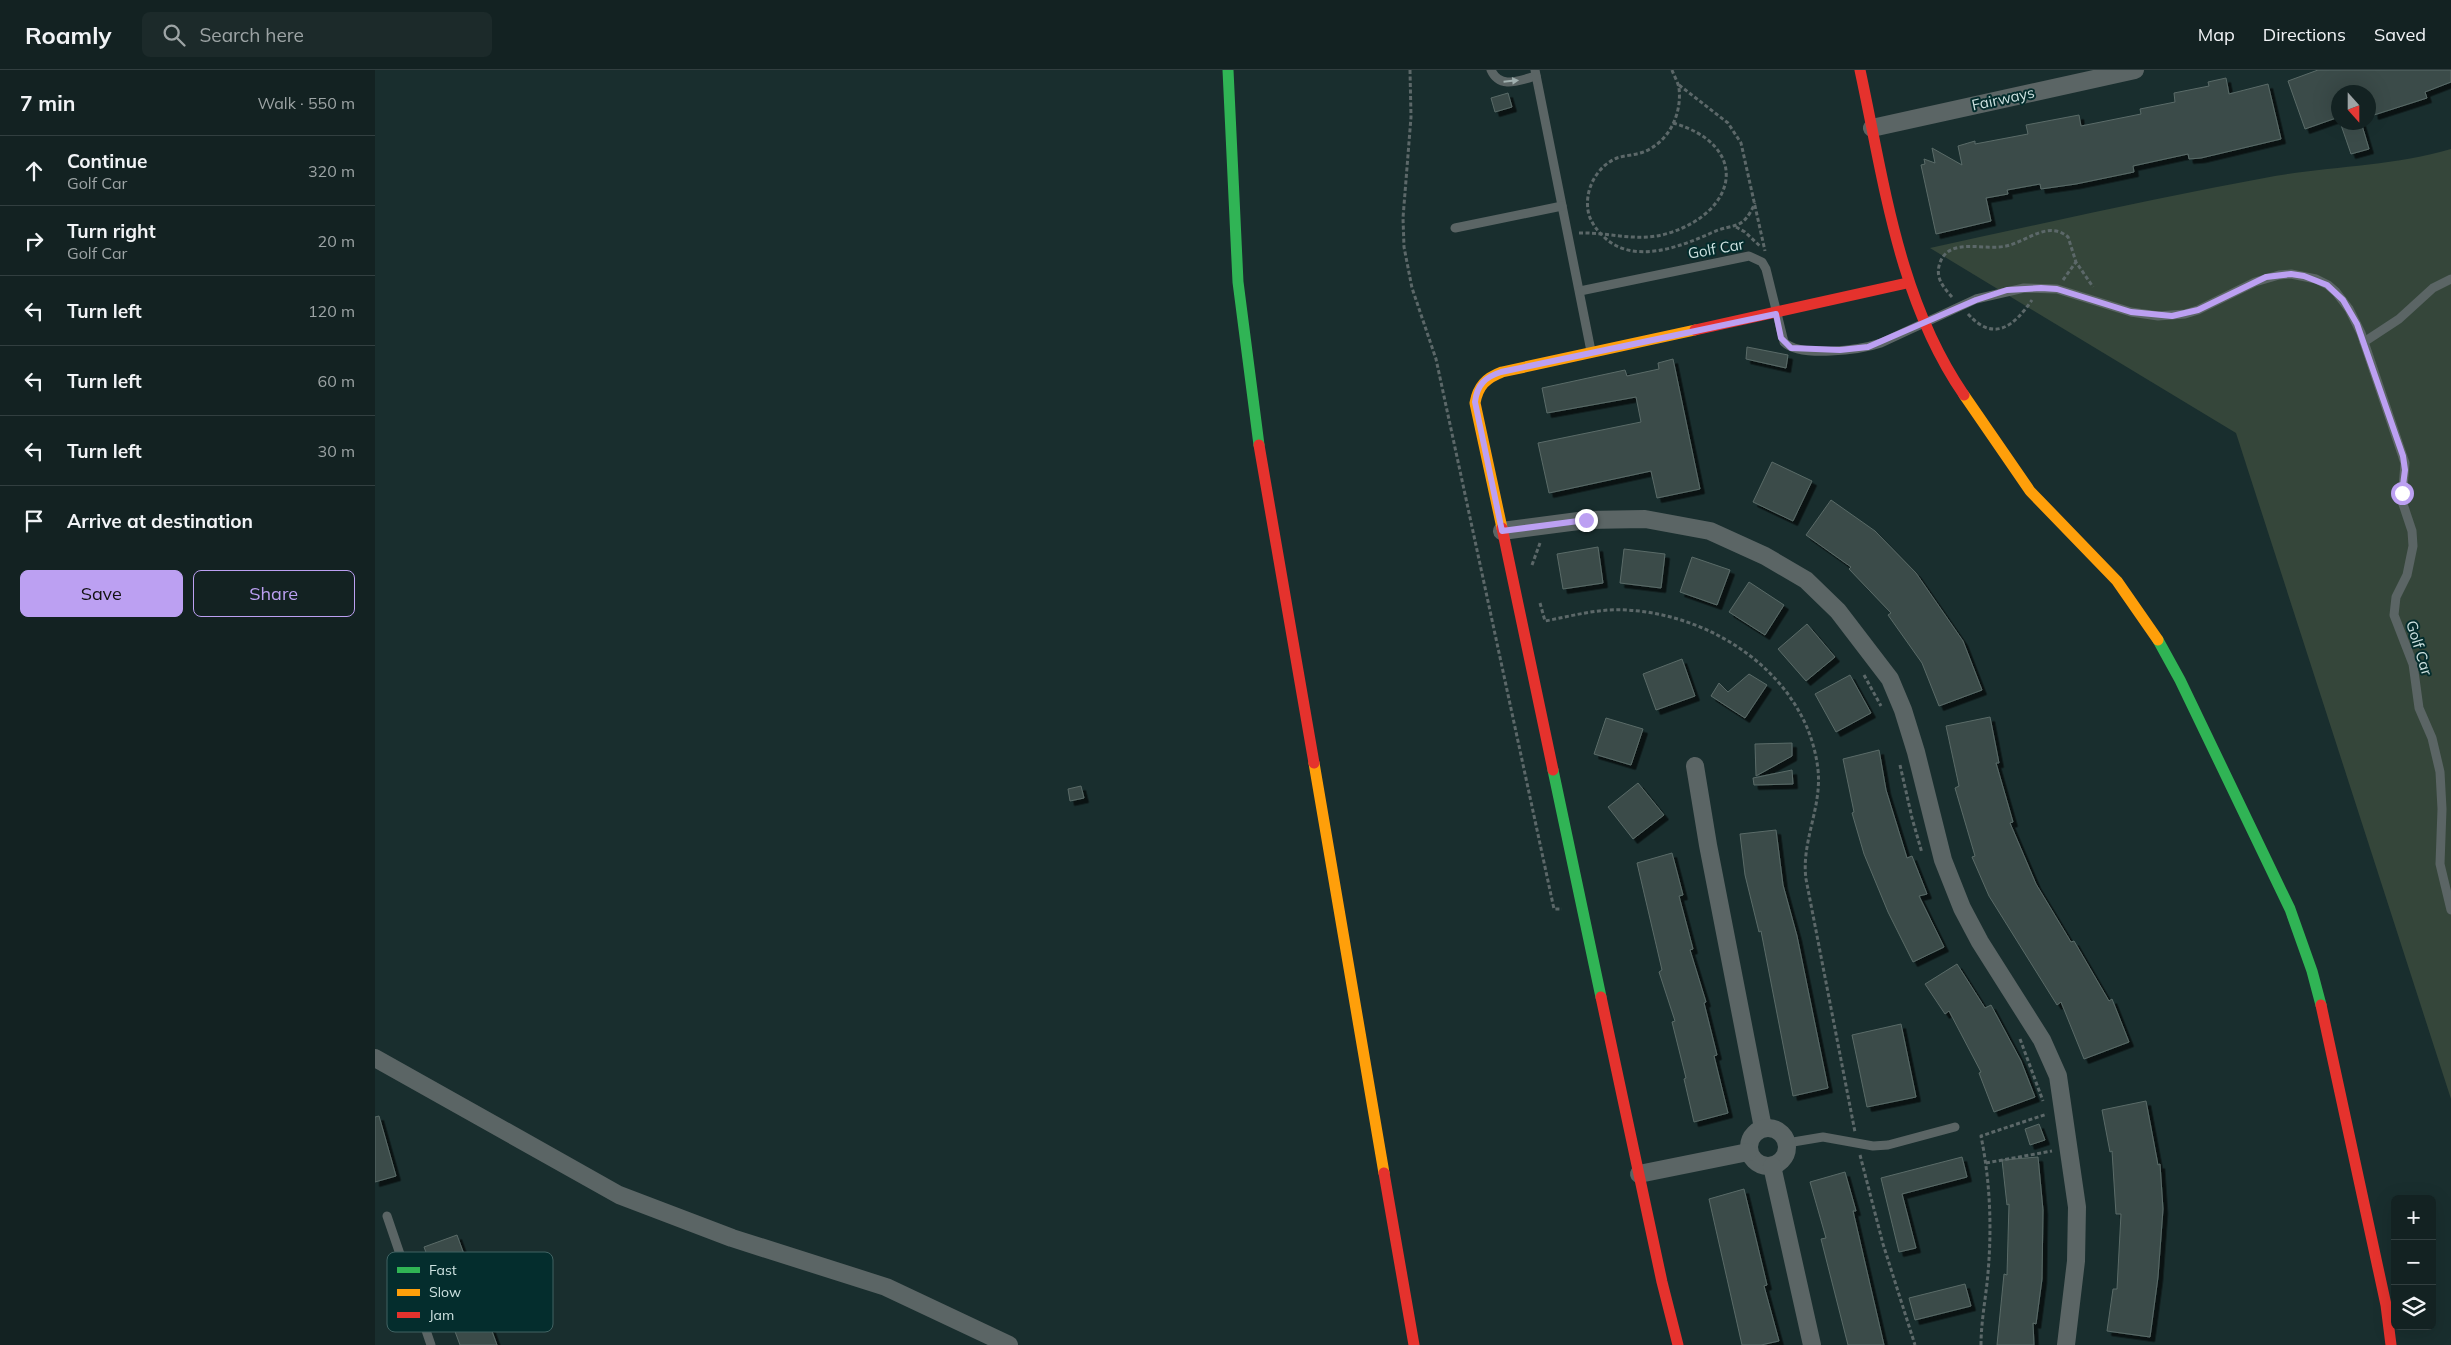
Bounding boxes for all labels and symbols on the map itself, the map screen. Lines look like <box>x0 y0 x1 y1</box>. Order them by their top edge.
one-way arrow <box>1503 77 1519 85</box>
street label: Fairways <box>1970 83 2036 114</box>
north arrow <box>2331 85 2376 130</box>
street label: Golf Car <box>1686 234 1746 263</box>
route start <box>2391 482 2414 505</box>
route end <box>1575 509 1598 532</box>
street label: Golf Car <box>2402 618 2437 678</box>
legend <box>387 1252 553 1332</box>
text: Fast <box>429 1261 457 1279</box>
text: Slow <box>429 1283 461 1301</box>
text: Jam <box>429 1306 454 1324</box>

